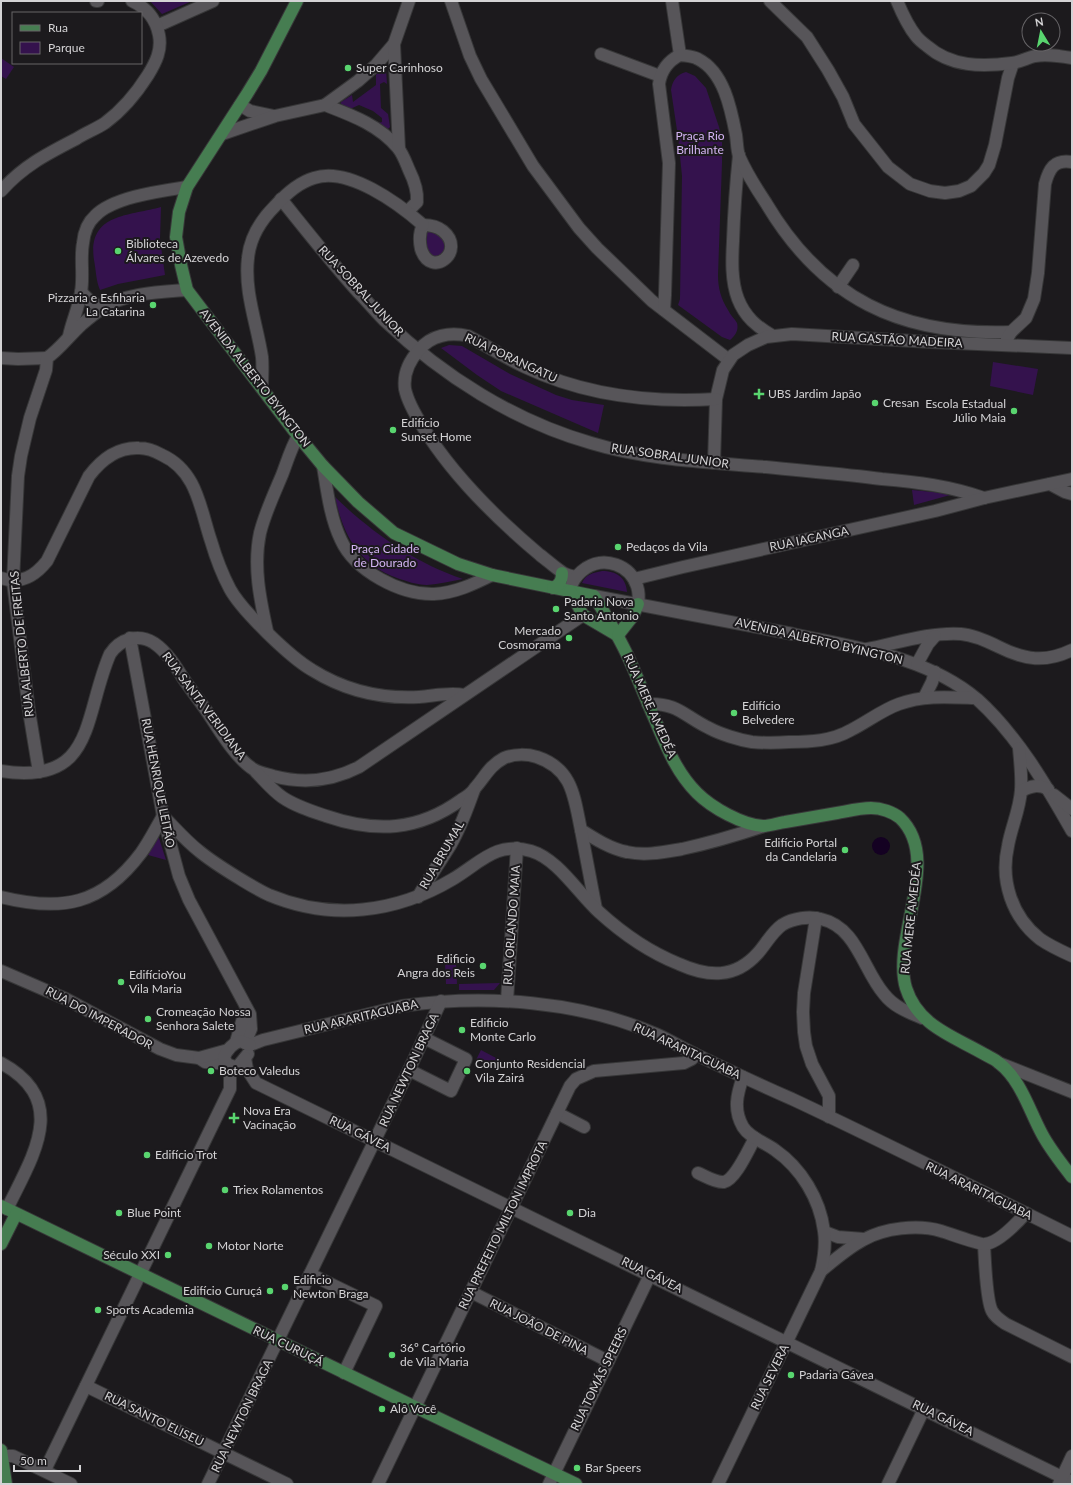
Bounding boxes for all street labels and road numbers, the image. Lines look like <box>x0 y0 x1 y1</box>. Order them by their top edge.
street label: RUA SOBRAL JUNIOR <box>315 242 408 339</box>
street label: AVENIDA ALBERTO BYINGTON <box>197 305 314 450</box>
street label: RUA GASTÃO MADEIRA <box>831 329 964 350</box>
street label: RUA PORANGATU <box>463 330 560 386</box>
street label: RUA SOBRAL JUNIOR <box>610 440 730 471</box>
street label: RUA IACANGA <box>768 523 851 554</box>
street label: RUA ALBERTO DE FREITAS <box>6 570 37 718</box>
street label: AVENIDA ALBERTO BYINGTON <box>734 614 904 667</box>
street label: RUA SANTA VERIDIANA <box>159 649 250 763</box>
street label: RUA MERE AMEDÉA <box>621 651 681 761</box>
street label: RUA HENRIQUE LEITÃO <box>139 717 178 849</box>
street label: RUA BRUMAL <box>416 818 467 892</box>
street label: RUA MERE AMEDÉA <box>897 860 924 975</box>
street label: RUA ORLANDO MAIA <box>500 864 523 985</box>
street label: RUA DO IMPERADOR <box>43 983 156 1052</box>
street label: RUA ARARITAGUABA <box>302 996 420 1037</box>
street label: RUA NEWTON BRAGA <box>376 1010 442 1129</box>
street label: RUA ARARITAGUABA <box>631 1019 744 1082</box>
street label: RUA GÁVEA <box>327 1112 394 1155</box>
street label: RUA PREFEITO MILTON IMPROTA <box>455 1137 550 1312</box>
street label: RUA ARARITAGUABA <box>924 1158 1036 1223</box>
street label: RUA GÁVEA <box>619 1253 686 1296</box>
street label: RUA JOÃO DE PINA <box>487 1295 592 1358</box>
street label: RUA CURUÇÁ <box>251 1322 327 1369</box>
street label: RUA TOMÁS SPEERS <box>567 1325 630 1433</box>
street label: RUA SEVERA <box>747 1341 792 1412</box>
street label: RUA NEWTON BRAGA <box>208 1356 276 1475</box>
street label: RUA SANTO ELISEU <box>102 1388 206 1449</box>
street label: RUA GÁVEA <box>910 1396 977 1439</box>

